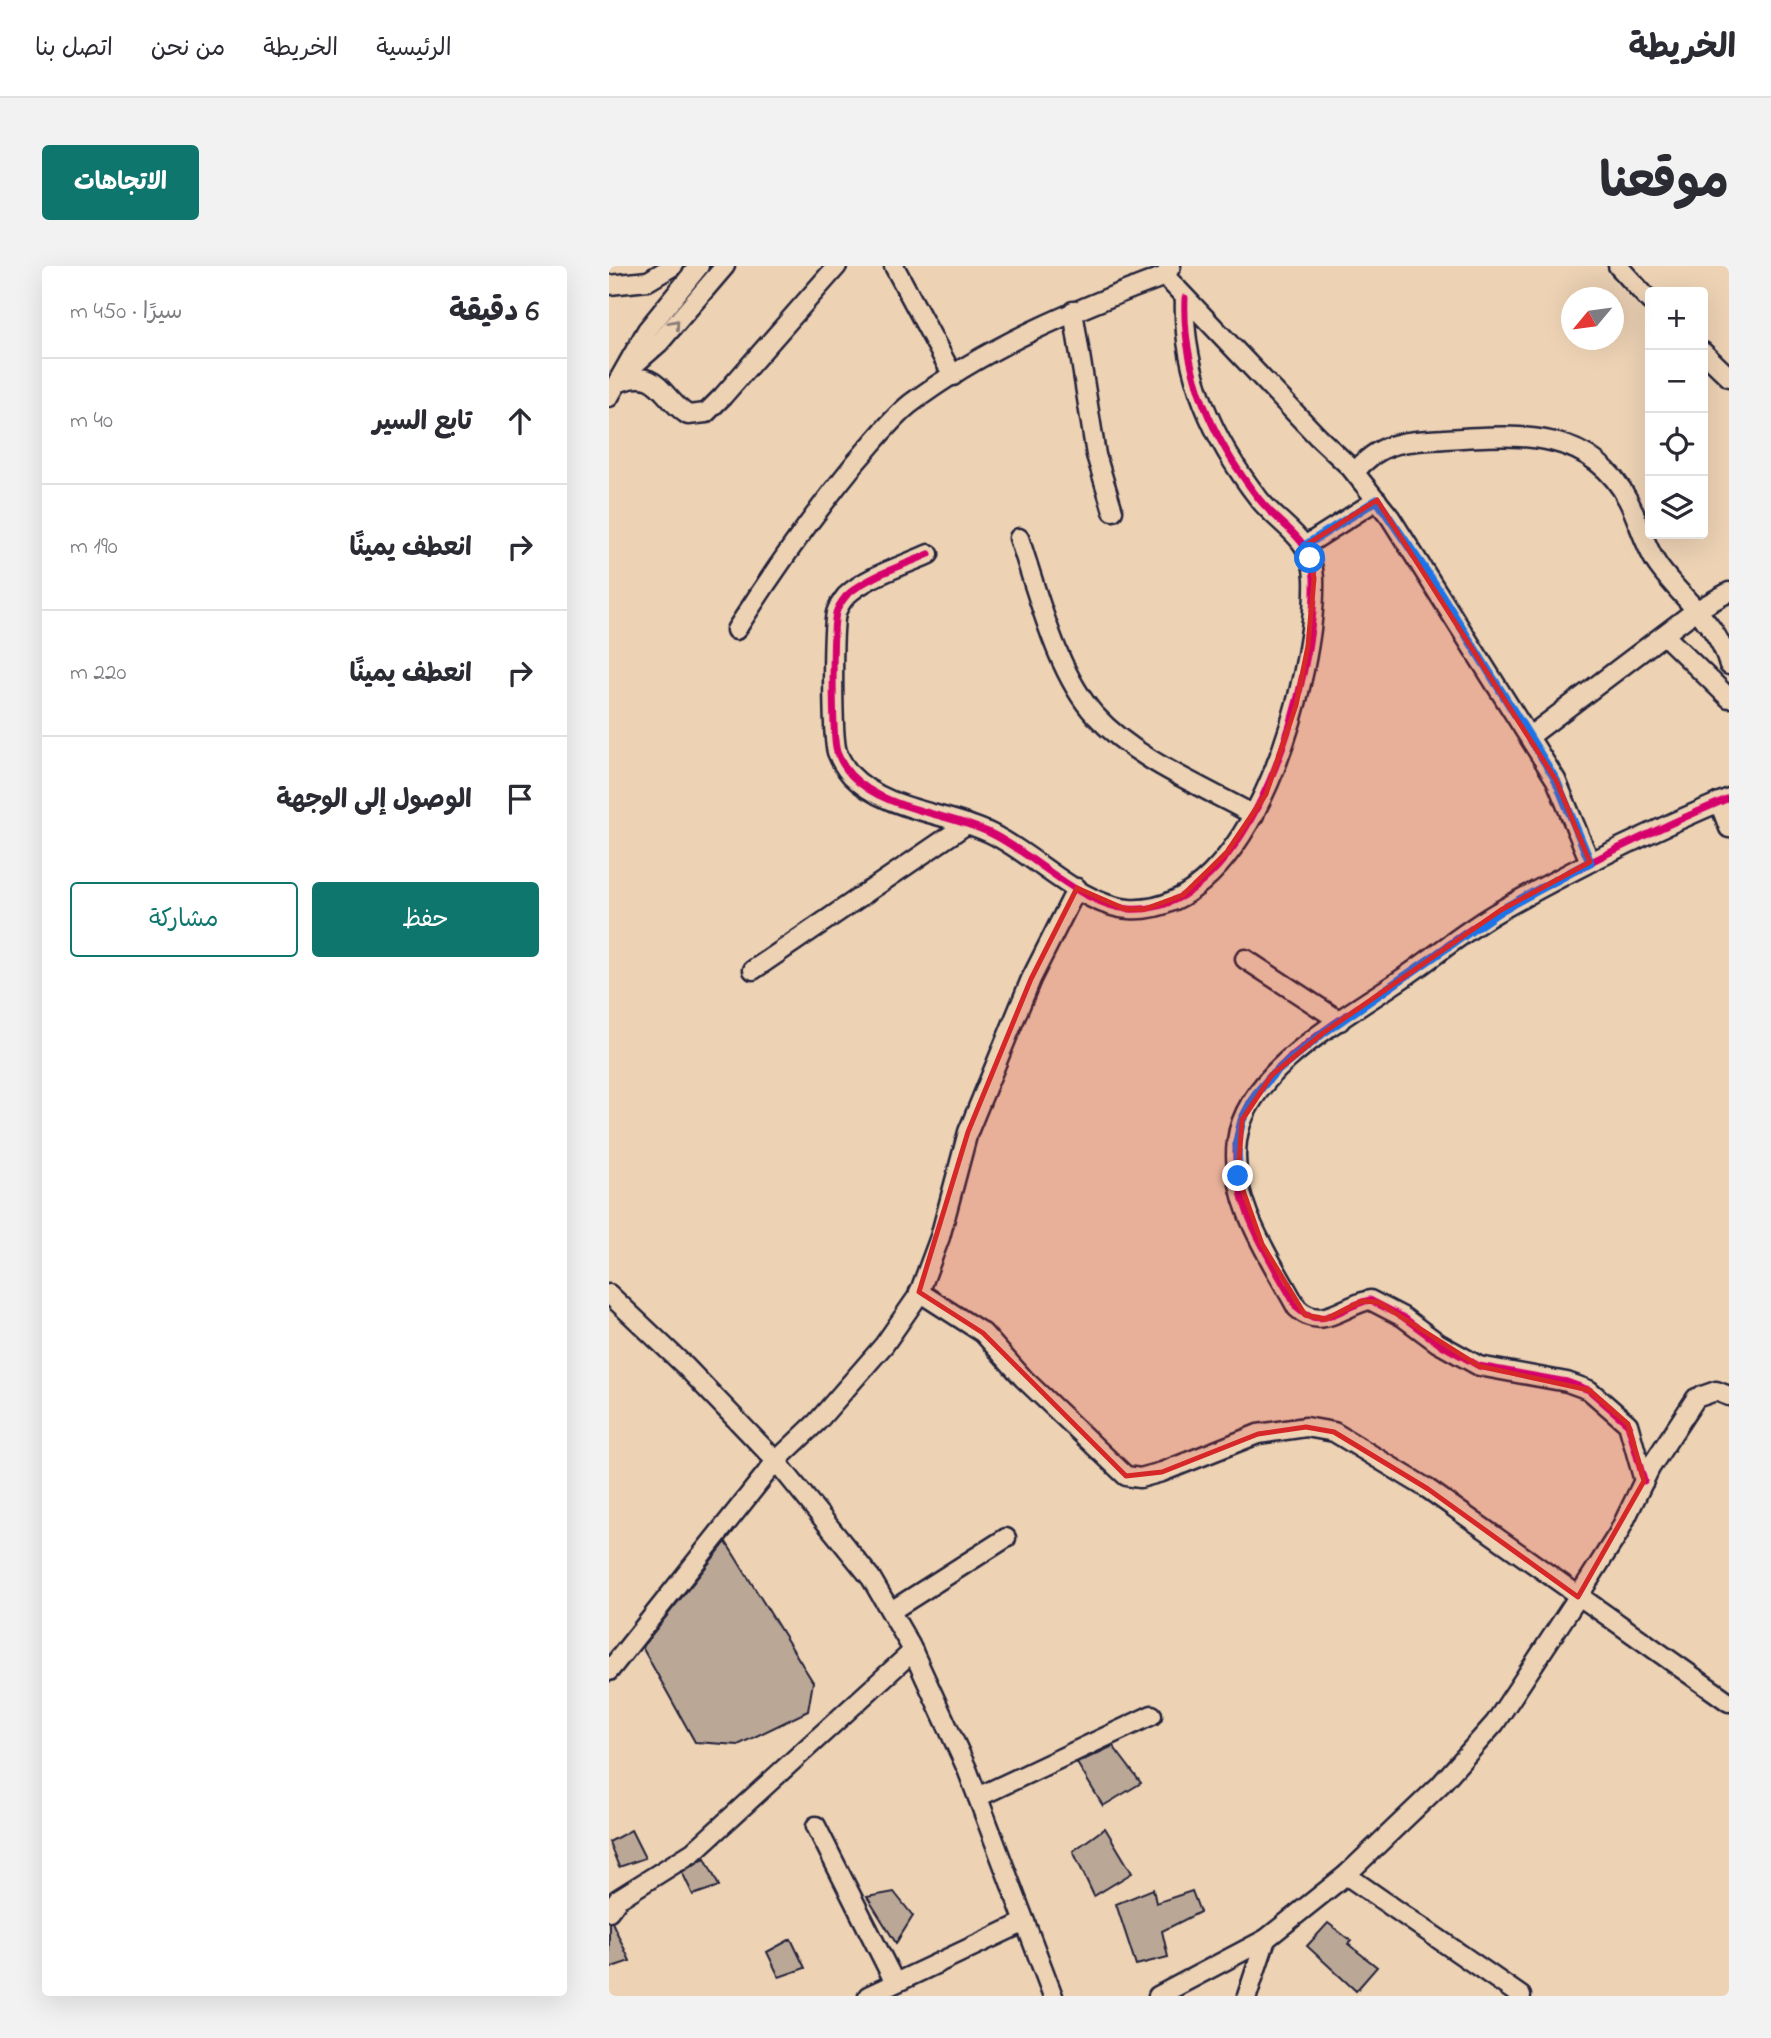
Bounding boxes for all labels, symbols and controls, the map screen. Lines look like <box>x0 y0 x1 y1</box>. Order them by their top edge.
text: الخريطة <box>1629 25 1736 73</box>
text: اتصل بنا <box>35 32 113 67</box>
text: من نحن <box>151 32 225 67</box>
text: الخريطة <box>263 32 338 67</box>
text: الرئيسية <box>376 32 452 67</box>
button: الاتجاهات <box>42 145 199 220</box>
text: موقعنا <box>1599 148 1729 220</box>
north arrow <box>1561 287 1624 350</box>
map controls <box>1645 287 1708 539</box>
button: + <box>1645 287 1708 350</box>
text: 6 دقيقة <box>449 291 539 335</box>
text: سيرًا · 450 m <box>70 296 183 329</box>
one-way arrow <box>667 319 679 332</box>
button: − <box>1645 350 1708 413</box>
icon: ahead <box>501 402 539 440</box>
text: تابع السير <box>373 404 472 442</box>
text: 40 m <box>70 405 113 438</box>
button: locate <box>1645 413 1708 476</box>
button: layers <box>1645 476 1708 539</box>
icon: right <box>501 528 539 566</box>
text: انعطف يمينًا <box>349 530 472 568</box>
text: 190 m <box>70 531 118 564</box>
route start <box>1294 542 1325 573</box>
icon: right <box>501 654 539 692</box>
text: انعطف يمينًا <box>349 656 472 694</box>
text: 220 m <box>70 657 126 690</box>
icon: arrive <box>501 780 539 818</box>
text: الوصول إلى الوجهة <box>276 782 472 820</box>
button: مشاركة <box>70 882 298 957</box>
button: حفظ <box>312 882 539 957</box>
route end <box>1222 1160 1253 1191</box>

